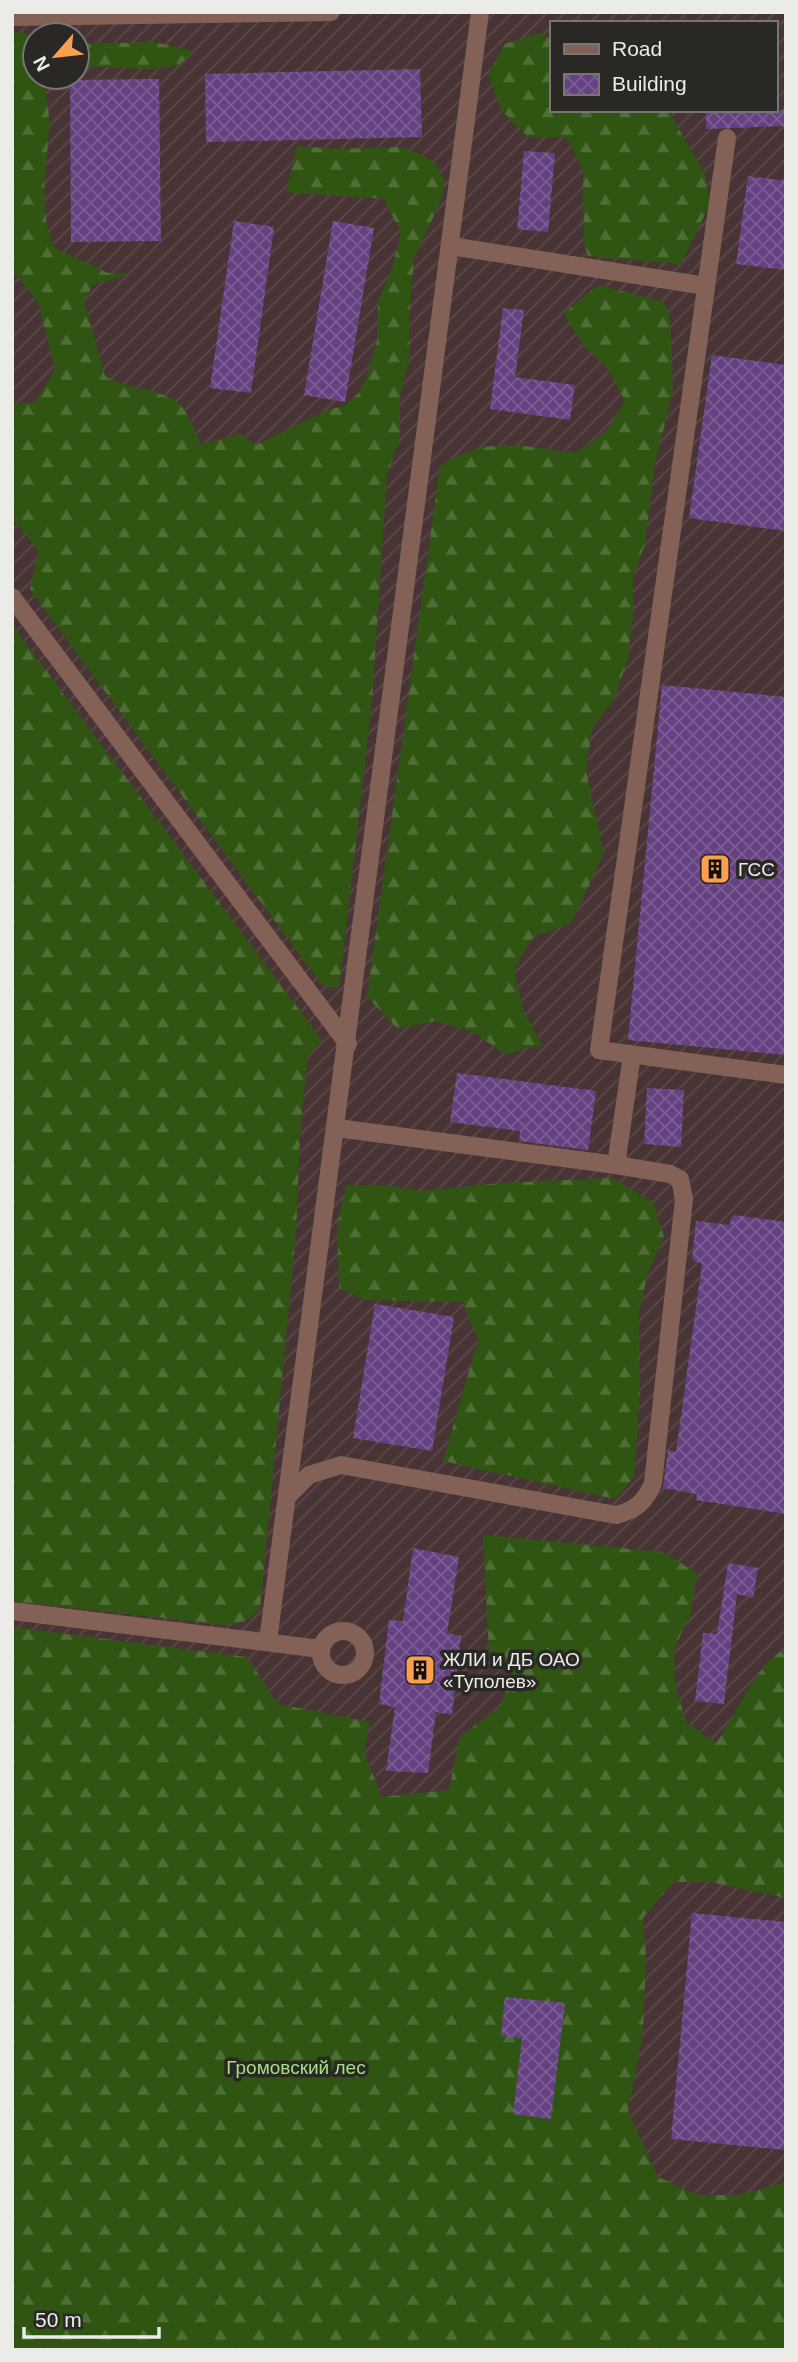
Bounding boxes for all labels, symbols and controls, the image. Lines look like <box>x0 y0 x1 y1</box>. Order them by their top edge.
north arrow <box>21 21 91 91</box>
legend <box>550 21 777 112</box>
text: Road <box>612 37 662 60</box>
text: N <box>29 53 54 75</box>
text: Building <box>612 72 687 95</box>
building icon: ГСС <box>698 852 732 886</box>
place label: ГСС <box>738 859 775 880</box>
place label: ЖЛИ и ДБ ОАО «Туполев» <box>443 1649 580 1692</box>
building icon: ЖЛИ и ДБ ОАО «Туполев» <box>403 1653 437 1687</box>
park label: Громовский лес <box>226 2057 366 2078</box>
scale bar <box>24 2296 159 2340</box>
text: 50 m <box>35 2308 82 2331</box>

